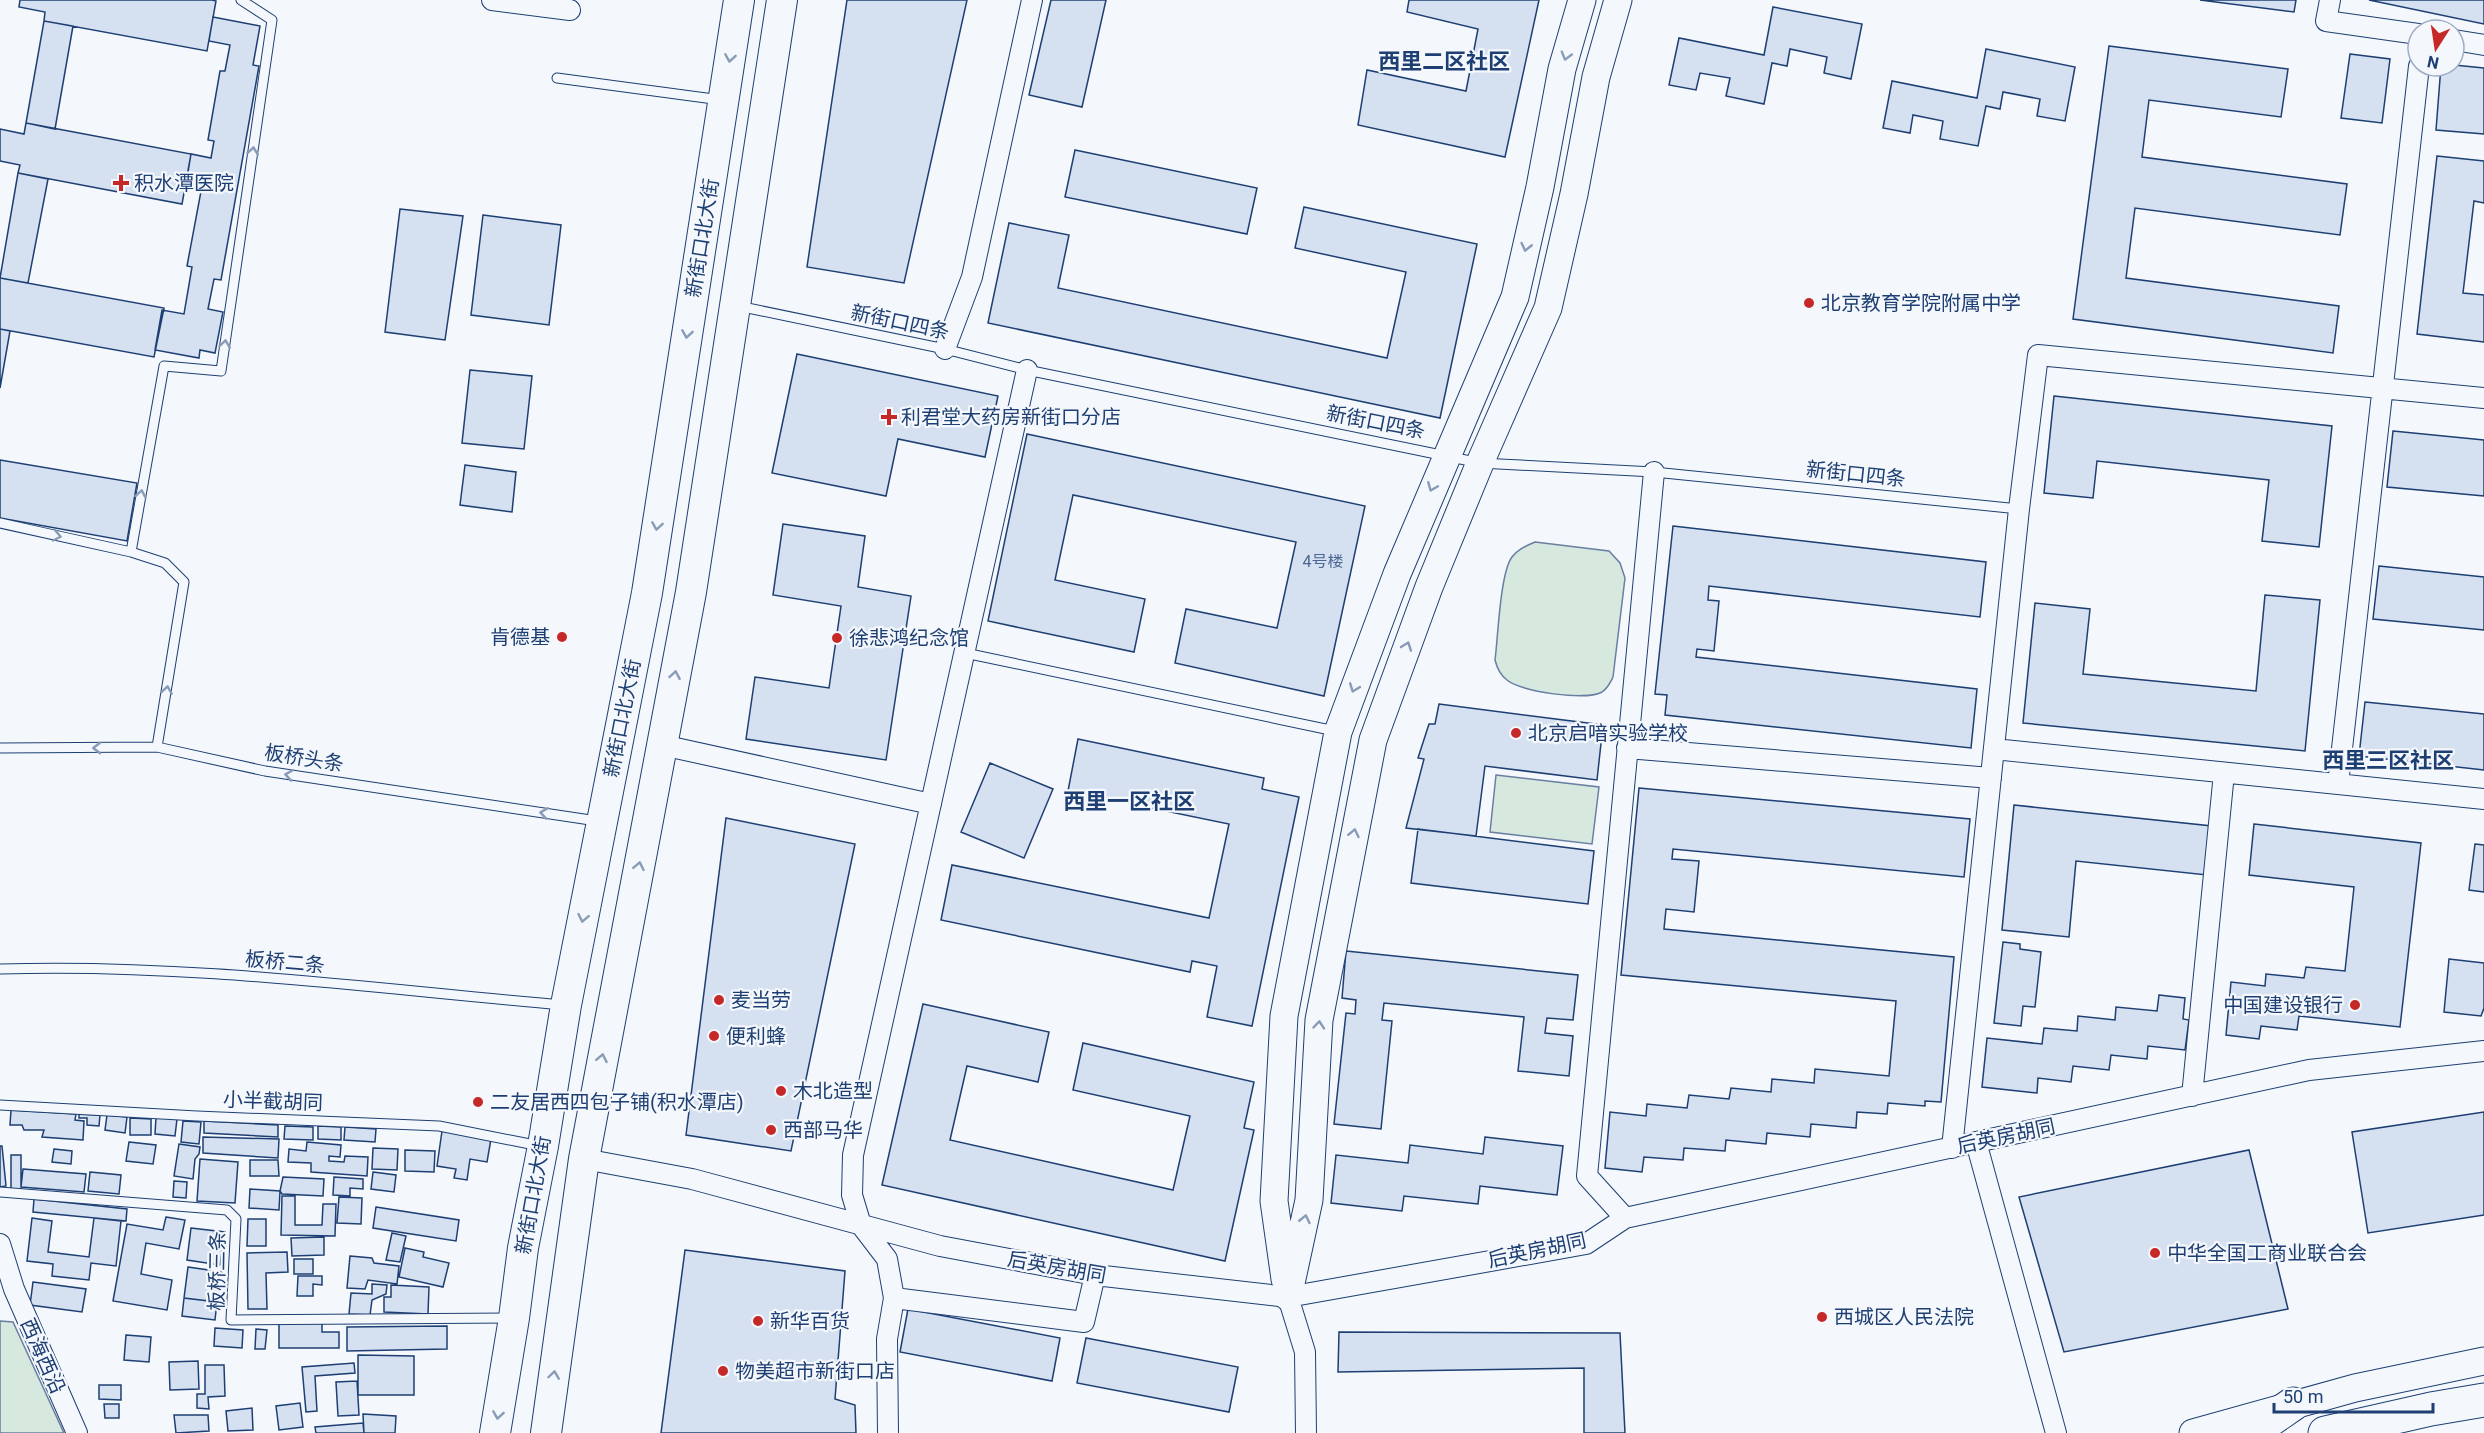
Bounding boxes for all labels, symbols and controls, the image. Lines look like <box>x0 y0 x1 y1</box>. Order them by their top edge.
north arrow <box>2406 18 2466 78</box>
district label: 西里二区社区 <box>1378 49 1510 74</box>
one-way arrow <box>1561 50 1573 61</box>
text: N <box>2425 52 2440 73</box>
one-way arrow <box>724 53 736 62</box>
one-way arrow <box>246 146 258 155</box>
place label: 积水潭医院 <box>134 171 234 195</box>
marker: 积水潭医院 <box>112 174 130 192</box>
street label: 新街口北大街 <box>681 177 723 299</box>
one-way arrow <box>1520 242 1533 252</box>
place label: 北京教育学院附属中学 <box>1821 291 2021 315</box>
marker: 北京教育学院附属中学 <box>1802 296 1816 310</box>
street label: 新街口四条 <box>849 300 951 344</box>
one-way arrow <box>681 328 694 338</box>
one-way arrow <box>218 339 230 348</box>
street label: 新街口四条 <box>1325 401 1427 443</box>
place label: 利君堂大药房新街口分店 <box>901 405 1121 429</box>
marker: 利君堂大药房新街口分店 <box>882 410 896 424</box>
street label: 新街口四条 <box>1805 457 1907 491</box>
one-way arrow <box>1427 480 1439 491</box>
one-way arrow <box>134 490 147 500</box>
one-way arrow <box>651 521 664 531</box>
one-way arrow <box>52 528 62 541</box>
house number: 4号楼 <box>1303 552 1344 571</box>
place label: 肯德基 <box>490 625 550 649</box>
place label: 徐悲鸿纪念馆 <box>849 626 969 650</box>
marker: 肯德基 <box>555 630 569 644</box>
marker: 徐悲鸿纪念馆 <box>830 631 844 645</box>
one-way arrow <box>1400 642 1413 652</box>
street label: 新街口北大街 <box>599 657 645 779</box>
one-way arrow <box>668 670 681 680</box>
one-way arrow <box>1349 682 1361 693</box>
one-way arrow <box>160 685 172 694</box>
place label: 北京启喑实验学校 <box>1528 721 1688 745</box>
marker: 北京启喑实验学校 <box>1509 726 1523 740</box>
street label: 板桥头条 <box>263 740 345 776</box>
one-way arrow <box>93 742 102 754</box>
district label: 西里三区社区 <box>2322 748 2454 773</box>
one-way arrow <box>285 769 294 781</box>
district label: 西里一区社区 <box>1063 789 1195 814</box>
one-way arrow <box>540 808 549 820</box>
one-way arrow <box>1347 829 1360 839</box>
one-way arrow <box>632 862 645 872</box>
one-way arrow <box>577 913 590 923</box>
street label: 板桥二条 <box>244 947 326 977</box>
place label: 麦当劳 <box>731 988 791 1012</box>
marker: 麦当劳 <box>712 993 726 1007</box>
place label: 中国建设银行 <box>2223 993 2343 1017</box>
marker: 中国建设银行 <box>2348 998 2362 1012</box>
one-way arrow <box>1312 1021 1325 1030</box>
place label: 便利蜂 <box>726 1024 786 1048</box>
marker: 便利蜂 <box>707 1029 721 1043</box>
one-way arrow <box>595 1053 608 1063</box>
place label: 木北造型 <box>793 1079 873 1103</box>
marker: 木北造型 <box>774 1084 788 1098</box>
street label: 小半截胡同 <box>223 1087 323 1115</box>
place label: 二友居西四包子铺(积水潭店) <box>490 1090 744 1114</box>
marker: 二友居西四包子铺(积水潭店) <box>471 1095 485 1109</box>
street label: 后英房胡同 <box>1955 1114 2057 1158</box>
place label: 西部马华 <box>783 1118 863 1142</box>
marker: 西部马华 <box>764 1123 778 1137</box>
street label: 新街口北大街 <box>511 1134 555 1256</box>
one-way arrow <box>1298 1215 1311 1225</box>
street label: 后英房胡同 <box>1486 1228 1588 1272</box>
street label: 板桥三条 <box>204 1231 230 1311</box>
place label: 中华全国工商业联合会 <box>2167 1241 2367 1265</box>
street label: 后英房胡同 <box>1006 1246 1108 1288</box>
marker: 中华全国工商业联合会 <box>2148 1246 2162 1260</box>
place label: 西城区人民法院 <box>1834 1305 1974 1329</box>
place label: 新华百货 <box>770 1309 850 1333</box>
marker: 西城区人民法院 <box>1815 1310 1829 1324</box>
marker: 新华百货 <box>751 1314 765 1328</box>
street label: 西海西沿 <box>16 1315 70 1397</box>
place label: 物美超市新街口店 <box>735 1359 895 1383</box>
marker: 物美超市新街口店 <box>716 1364 730 1378</box>
one-way arrow <box>548 1370 560 1380</box>
scale bar <box>2274 1376 2433 1414</box>
text: 50 m <box>2283 1386 2323 1407</box>
one-way arrow <box>492 1409 505 1419</box>

